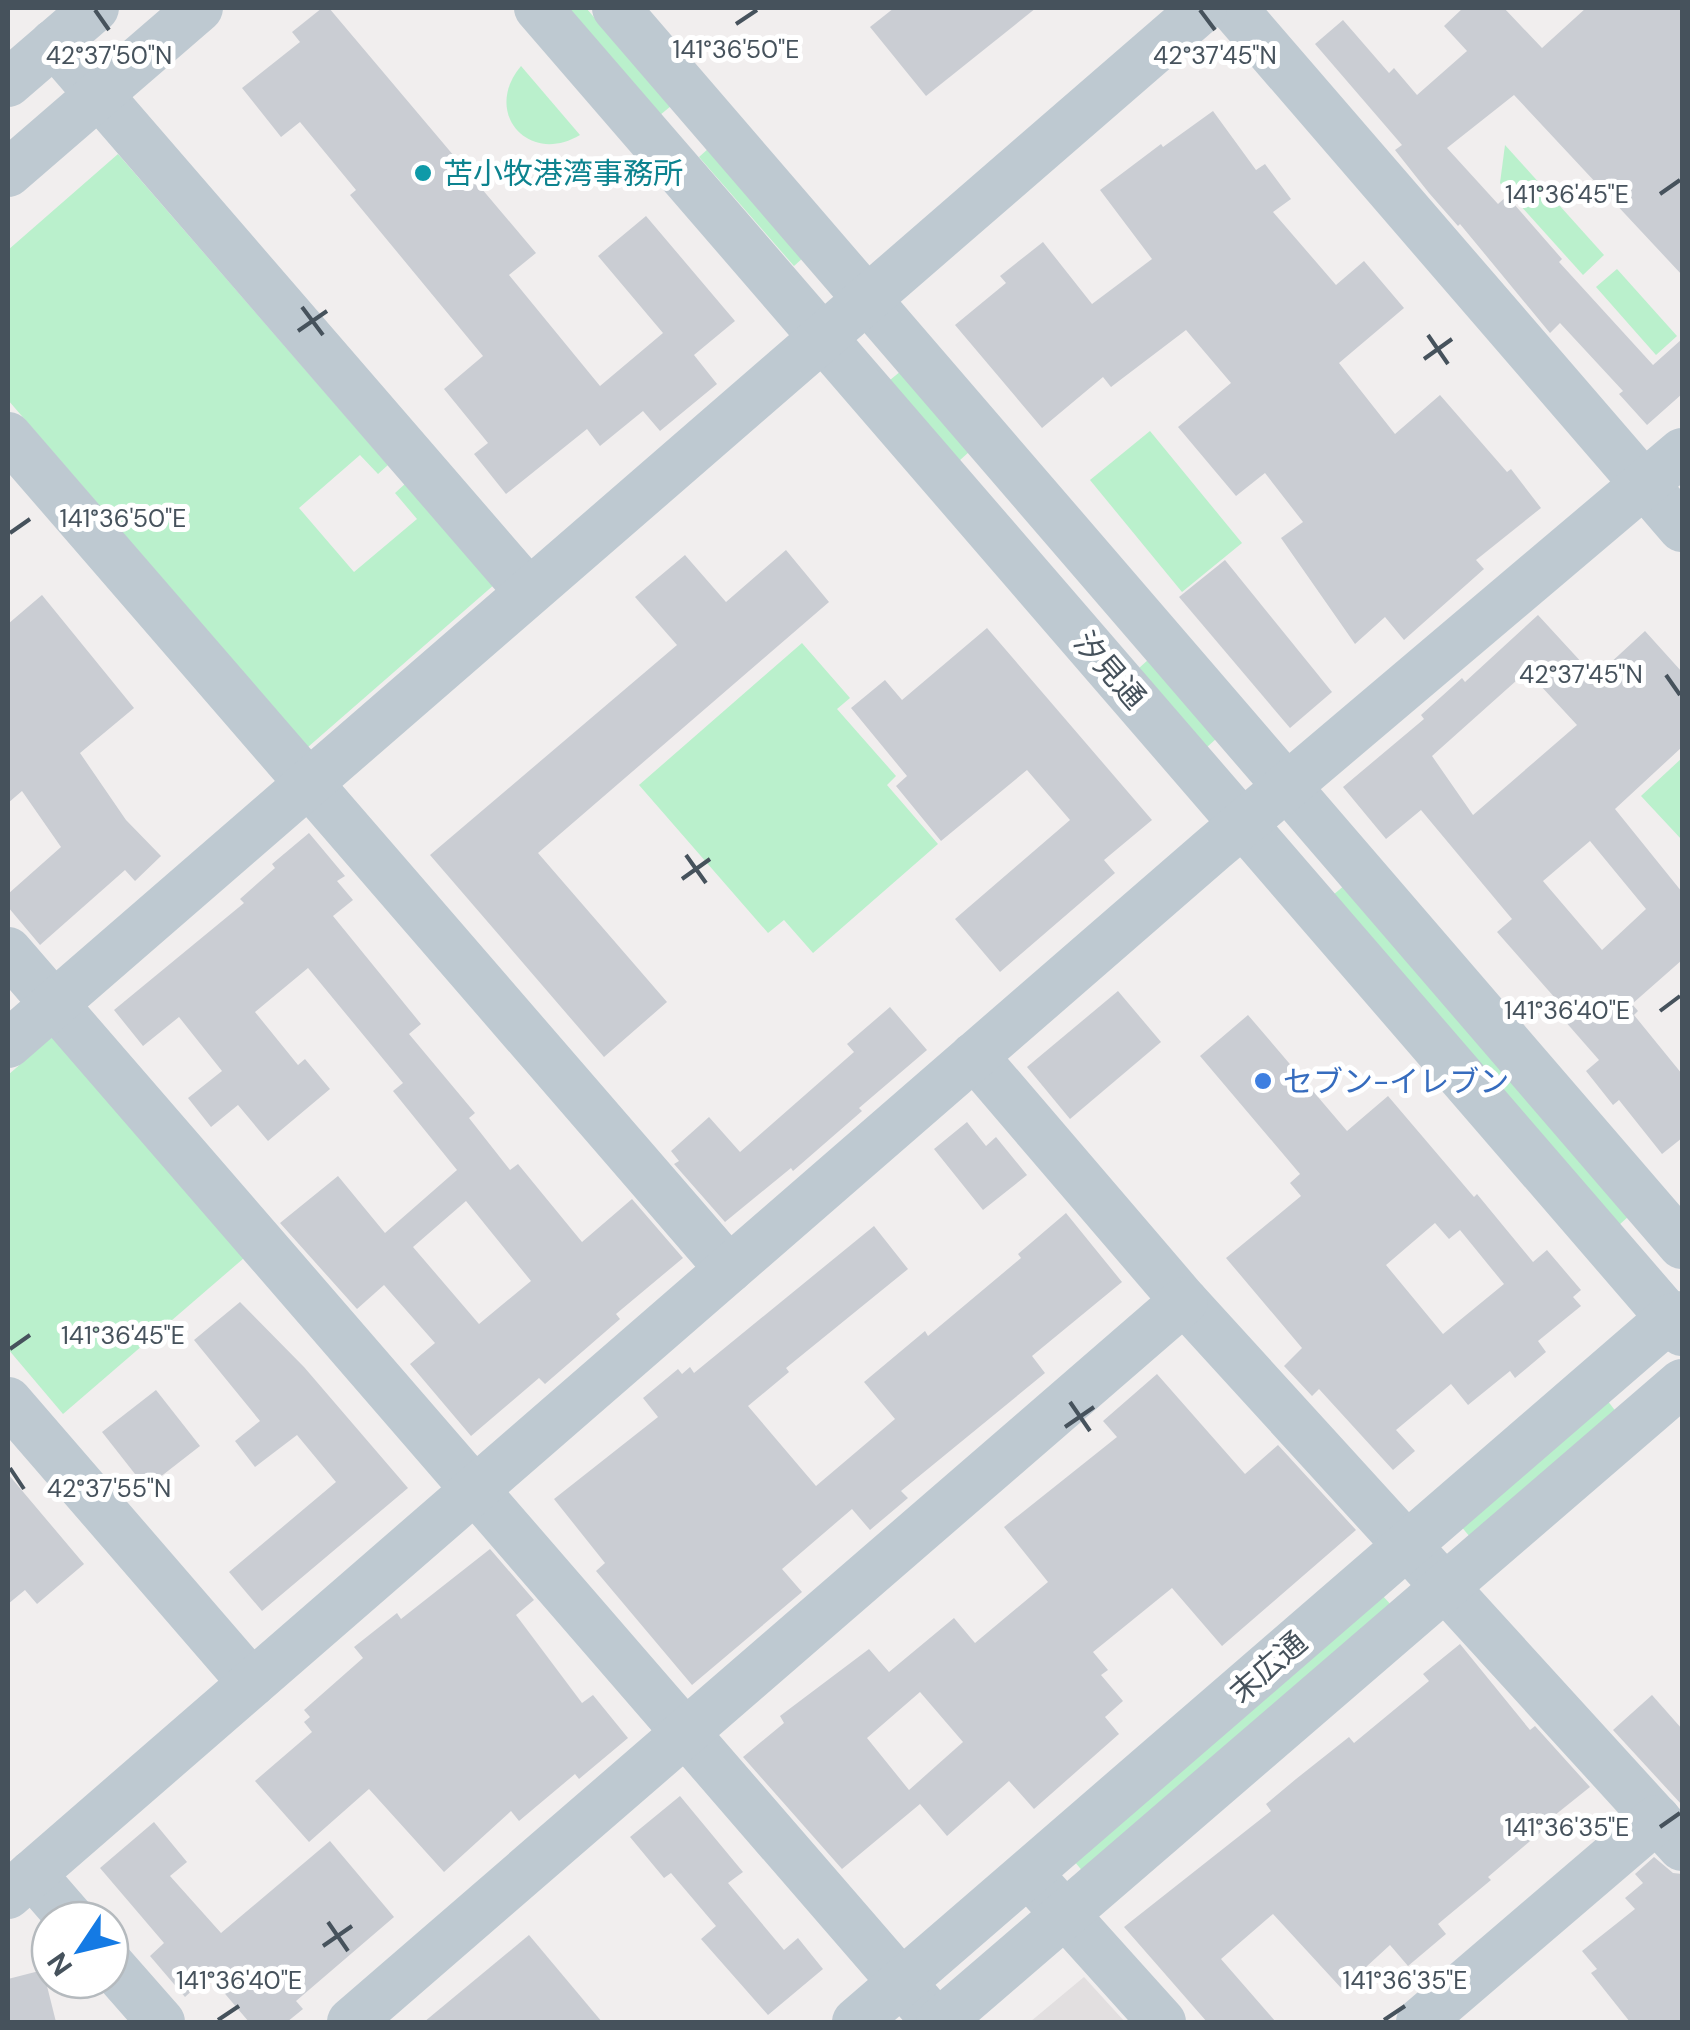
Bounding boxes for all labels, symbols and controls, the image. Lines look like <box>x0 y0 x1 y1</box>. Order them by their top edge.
text: 141°36'50"E <box>673 33 799 66</box>
text: 42°37'50"N <box>46 39 172 72</box>
text: 42°37'45"N <box>1153 39 1277 72</box>
place label: 苫小牧港湾事務所 <box>443 154 683 193</box>
marker: 苫小牧港湾事務所 <box>412 162 434 184</box>
text: 141°36'45"E <box>1505 178 1629 211</box>
text: 141°36'50"E <box>60 502 186 535</box>
street label: 汐見通 <box>1066 623 1154 717</box>
text: 42°37'45"N <box>1519 658 1643 691</box>
text: 141°36'40"E <box>1504 994 1630 1027</box>
place label: セブン-イレブン <box>1283 1062 1509 1101</box>
marker: セブン-イレブン <box>1252 1070 1274 1092</box>
text: 141°36'45"E <box>61 1319 185 1352</box>
text: 42°37'55"N <box>47 1472 171 1505</box>
street label: 末広通 <box>1221 1623 1315 1711</box>
text: 141°36'35"E <box>1505 1811 1629 1844</box>
north arrow <box>30 1900 130 2000</box>
text: N <box>39 1945 81 1983</box>
text: 141°36'40"E <box>176 1964 302 1997</box>
text: 141°36'35"E <box>1343 1964 1467 1997</box>

